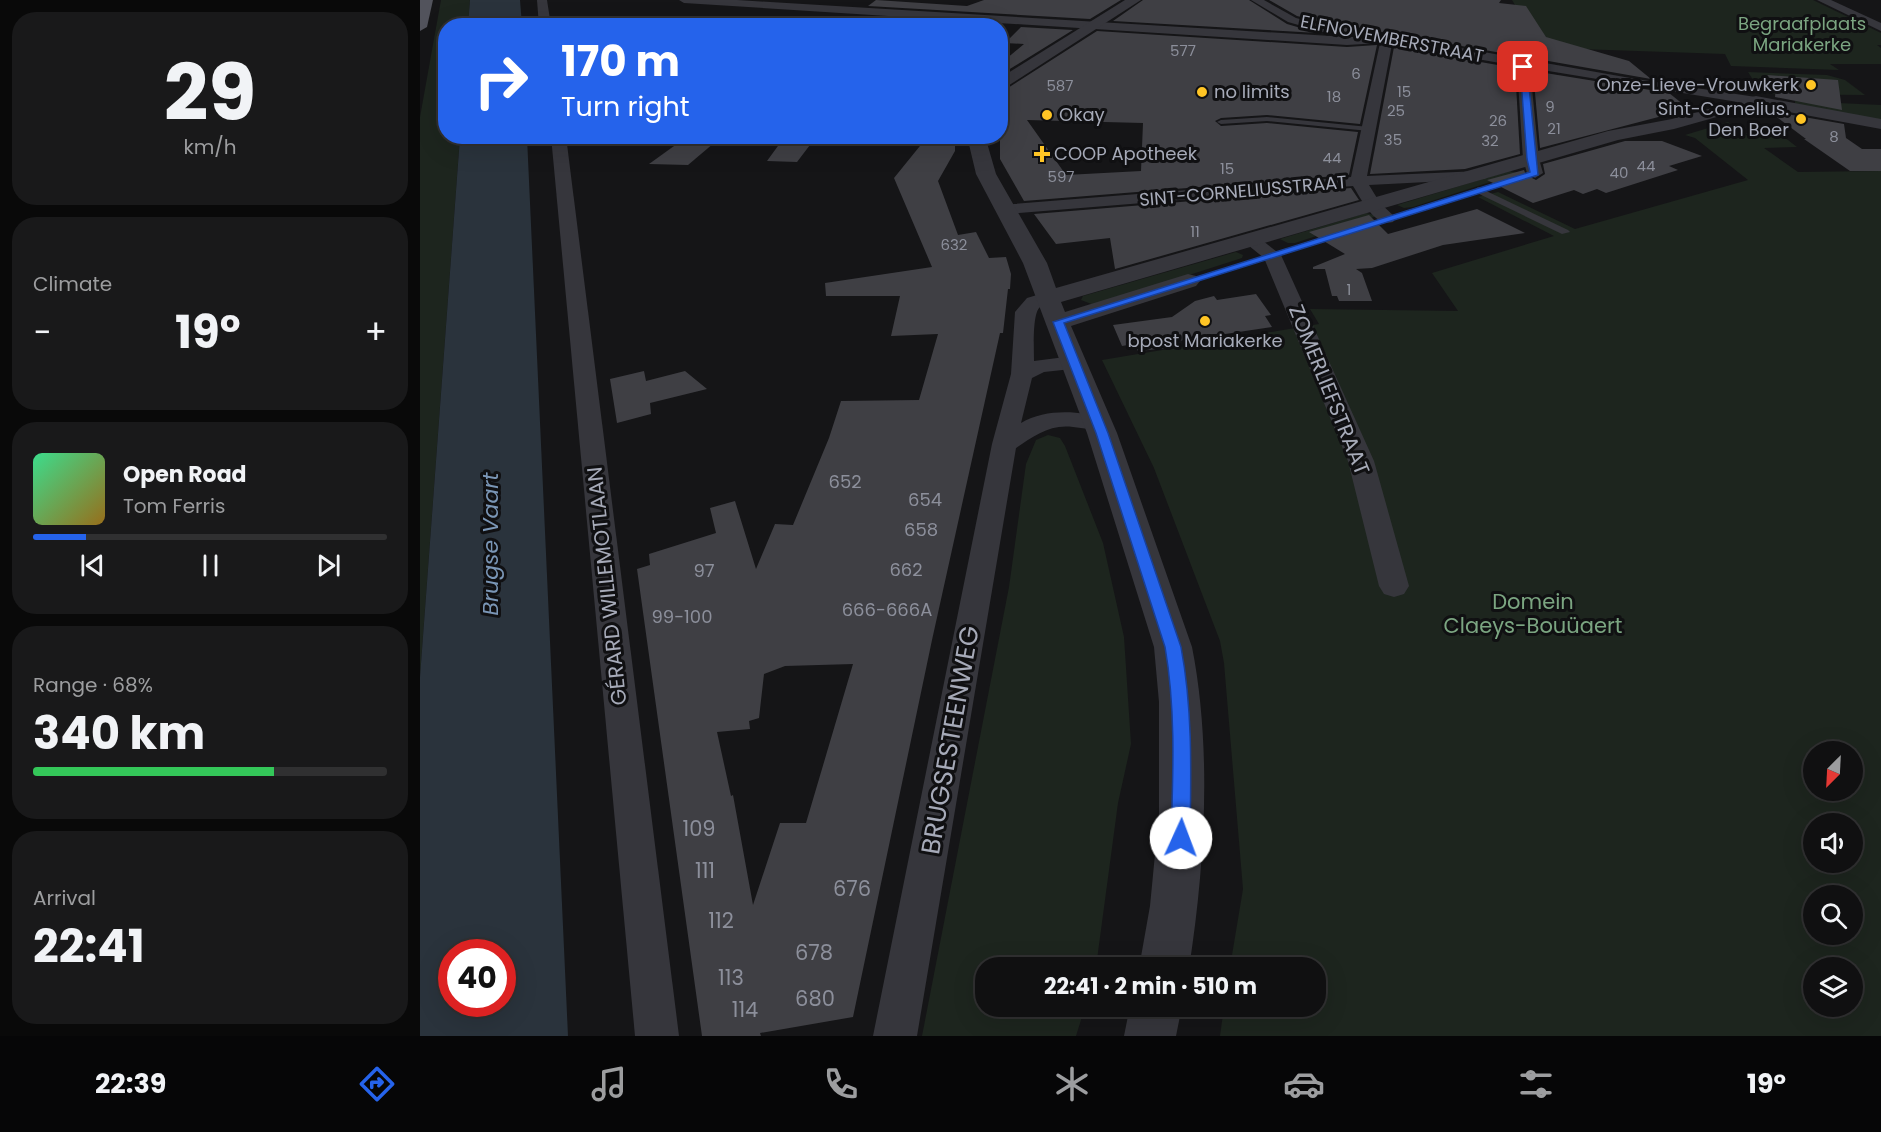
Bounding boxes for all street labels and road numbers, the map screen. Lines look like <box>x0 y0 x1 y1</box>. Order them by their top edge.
street label: ELFNOVEMBERSTRAAT <box>1298 8 1486 69</box>
street label: SINT-CORNELIUSSTRAAT <box>1138 169 1348 212</box>
street label: ZOMERLIEFSTRAAT <box>1282 300 1377 479</box>
street label: GÉRARD WILLEMOTLAAN <box>580 465 633 707</box>
street label: BRUGSESTEENWEG <box>912 623 988 857</box>

